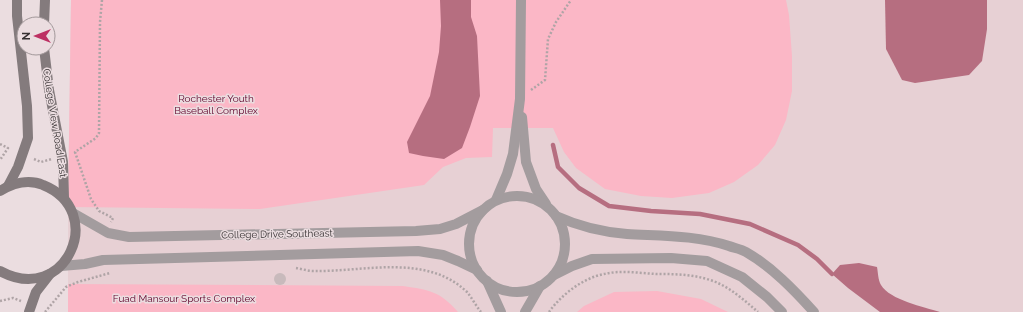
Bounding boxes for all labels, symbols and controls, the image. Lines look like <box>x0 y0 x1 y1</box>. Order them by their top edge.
north arrow <box>16 16 56 56</box>
text: N <box>20 32 33 40</box>
street label: College View Road East <box>41 68 69 179</box>
park label: Rochester Youth Baseball Complex <box>174 93 258 116</box>
street label: College Drive Southeast <box>221 228 334 240</box>
park label: Fuad Mansour Sports Complex <box>113 293 255 304</box>

